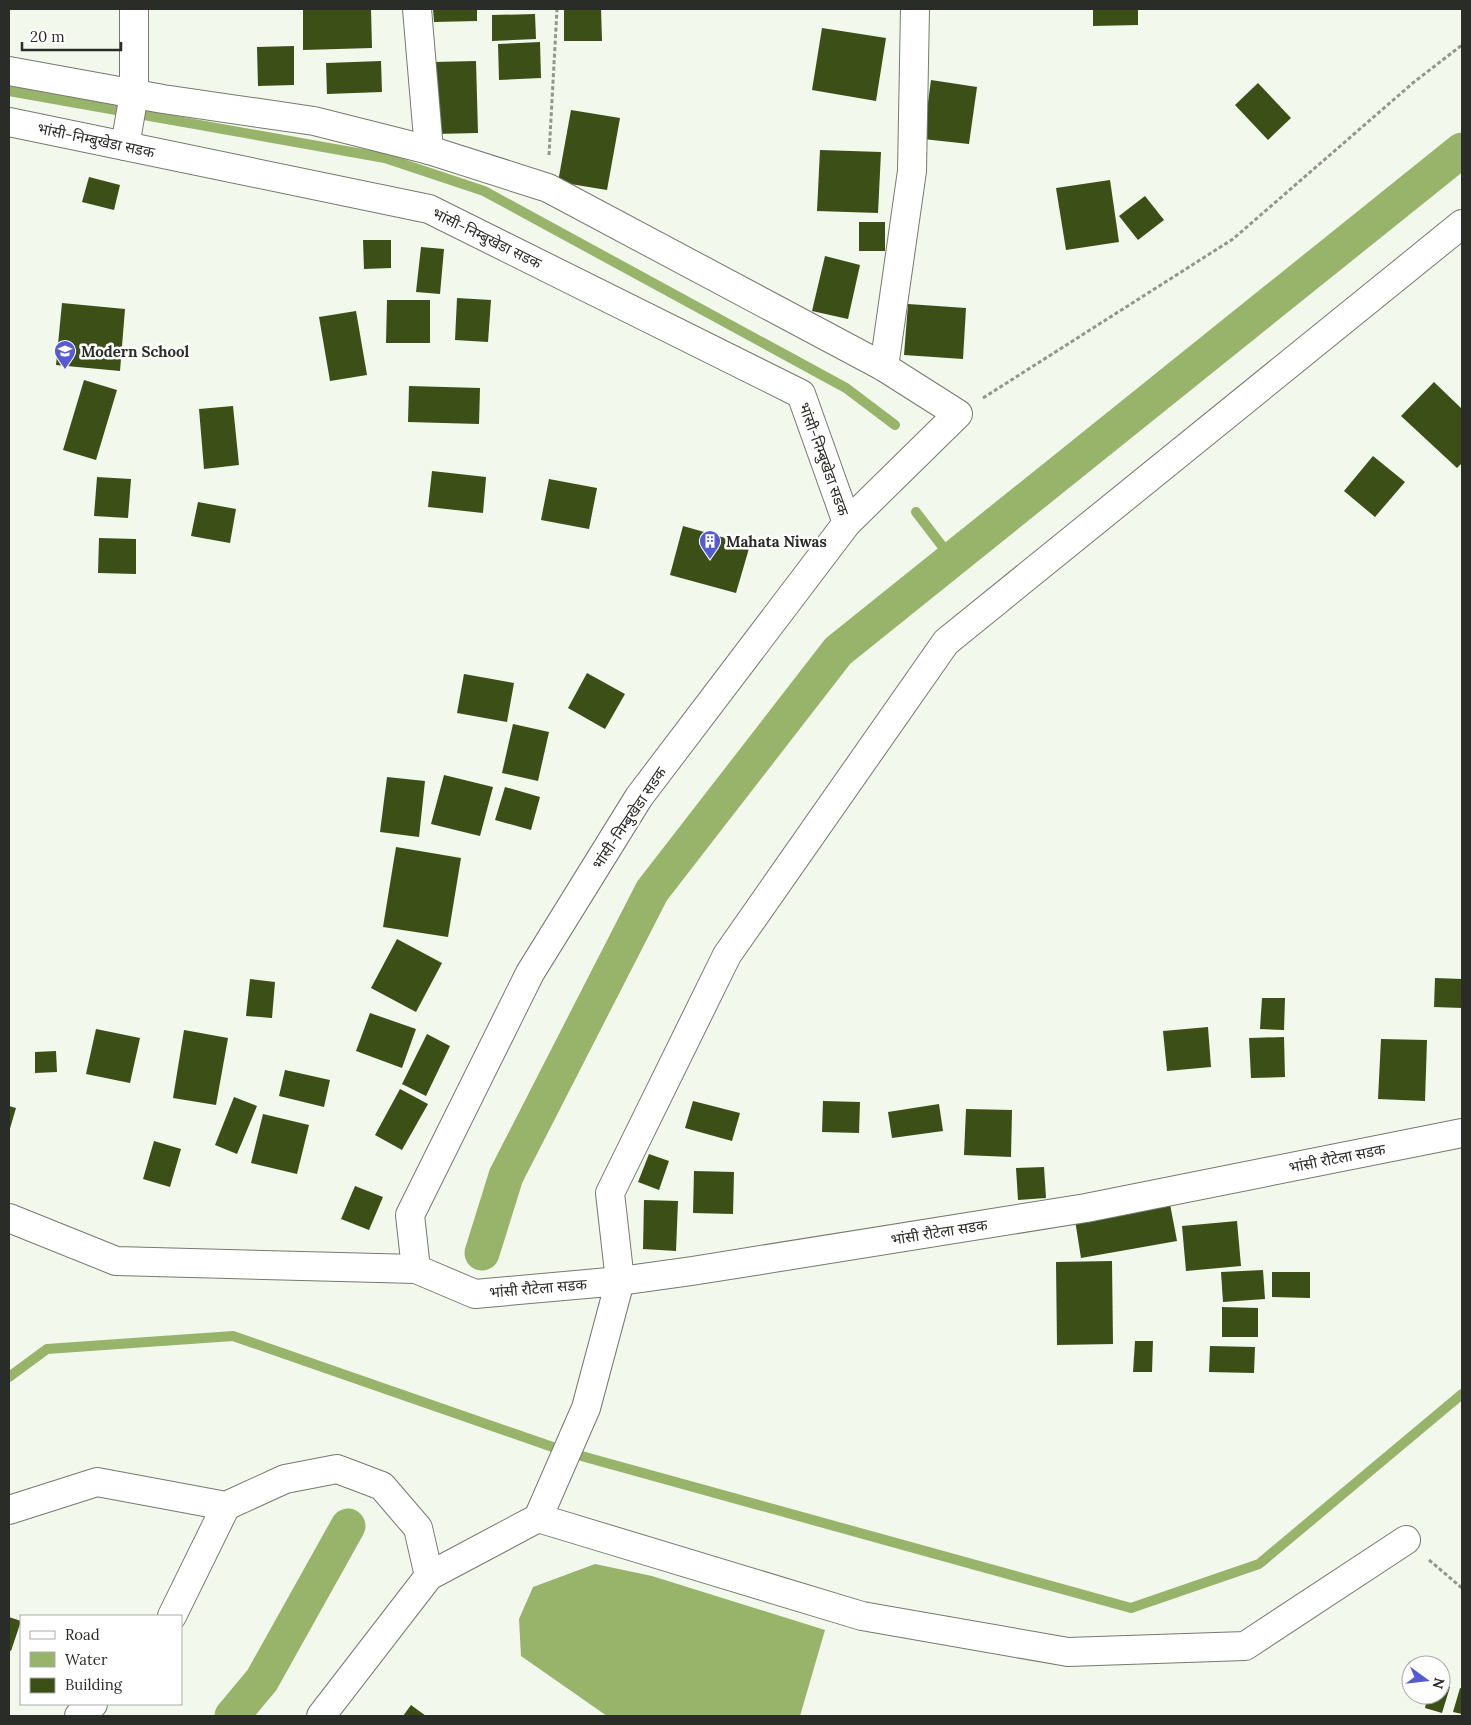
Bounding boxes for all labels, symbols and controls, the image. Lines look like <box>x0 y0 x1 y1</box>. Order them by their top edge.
scale bar <box>22 20 121 52</box>
text: 20 m <box>30 27 65 46</box>
street label: भांसी-निम्बुखेडा सडक <box>35 118 157 163</box>
street label: भांसी-निम्बुखेडा सडक <box>429 203 545 274</box>
school or university icon: Modern School <box>53 339 77 370</box>
place label: Modern School <box>81 342 189 361</box>
street label: भांसी-निम्बुखेडा सडक <box>794 400 853 519</box>
building icon: Mahata Niwas <box>698 529 722 560</box>
place label: Mahata Niwas <box>726 532 827 551</box>
street label: भांसी-निम्बुखेडा सडक <box>588 763 671 873</box>
street label: भांसी रौटेला सडक <box>1287 1139 1387 1177</box>
street label: भांसी रौटेला सडक <box>889 1215 989 1249</box>
street label: भांसी रौटेला सडक <box>489 1274 588 1302</box>
legend <box>20 1615 182 1705</box>
text: Road <box>65 1625 100 1644</box>
text: Water <box>65 1650 108 1669</box>
north arrow <box>1401 1655 1451 1705</box>
text: Building <box>65 1675 123 1694</box>
text: N <box>1428 1676 1449 1691</box>

